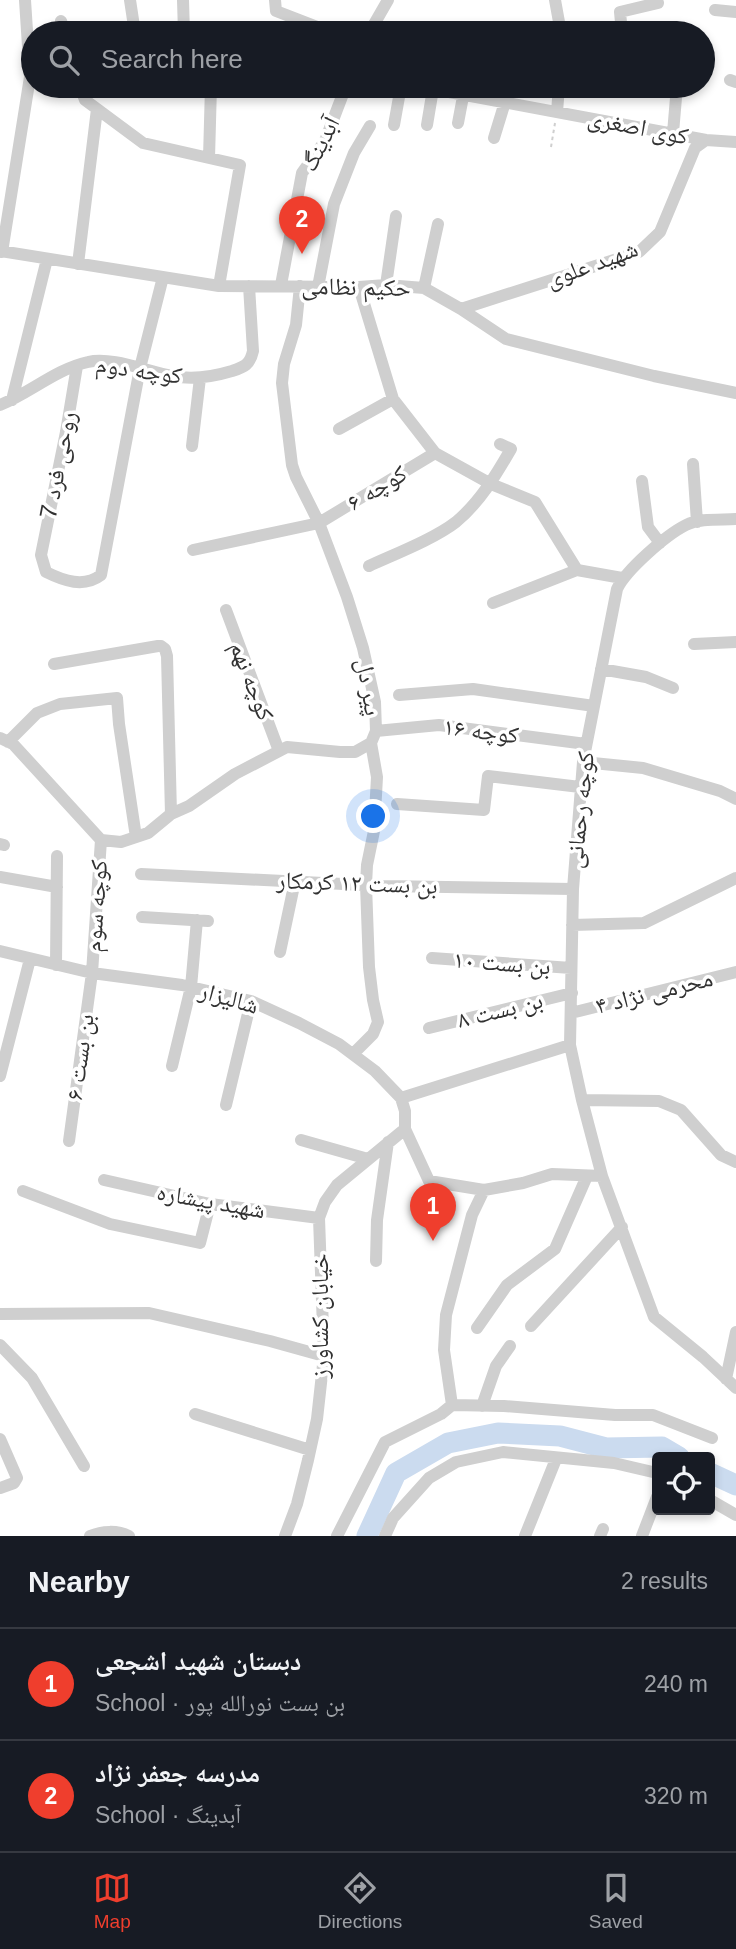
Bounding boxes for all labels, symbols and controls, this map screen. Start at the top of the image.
search box [21,21,715,98]
icon: search [45,41,83,79]
text: Search here [101,44,243,74]
street label: کوی اصغری [585,104,691,150]
street label: آبدینگ [294,111,346,176]
pin: 2 [279,196,325,254]
street label: شهید علوی [542,234,642,294]
street label: حکیم نظامی [301,272,411,304]
street label: کوچه دوم [94,350,184,392]
street label: روحی فرد 7 [34,409,82,521]
street label: کوچه ۶ [342,459,412,516]
street label: کوچه نهم [222,638,280,725]
street label: پیر دل [350,656,387,718]
street label: کوچه ۱۶ [442,713,520,749]
street label: کوچه رحمانی [560,750,600,870]
your location [356,799,390,833]
street label: کوچه سوم [79,859,115,953]
street label: بن بست ۱۲ کرمکار [275,866,438,900]
street label: بن بست ۱۰ [452,946,552,980]
street label: محرمی نژاد ۴ [592,964,716,1020]
street label: شالیزار [195,976,262,1019]
street label: بن بست ۸ [454,986,546,1034]
street label: بن بست ۶ [60,1012,100,1102]
street label: شهید پیشاره [155,1178,267,1224]
pin: 1 [410,1183,456,1241]
street label: خیابان کشاورز [306,1253,334,1380]
map controls [652,1452,715,1515]
button: locate [652,1452,715,1515]
text: Nearby [28,1565,130,1598]
text: 2 results [621,1568,708,1594]
text: دبستان شهید اشجعی [95,1646,301,1676]
text: 1 [45,1671,57,1697]
text: 240 m [644,1671,708,1697]
text: School · بن بست نورالله پور [95,1690,345,1716]
text: مدرسه جعفر نژاد [95,1758,260,1788]
text: 2 [45,1783,57,1809]
text: 320 m [644,1783,708,1809]
text: School · آبدینگ [95,1802,241,1828]
tab: Map [93,1869,131,1933]
tab: Directions [318,1869,402,1933]
tab: Saved [589,1869,643,1933]

